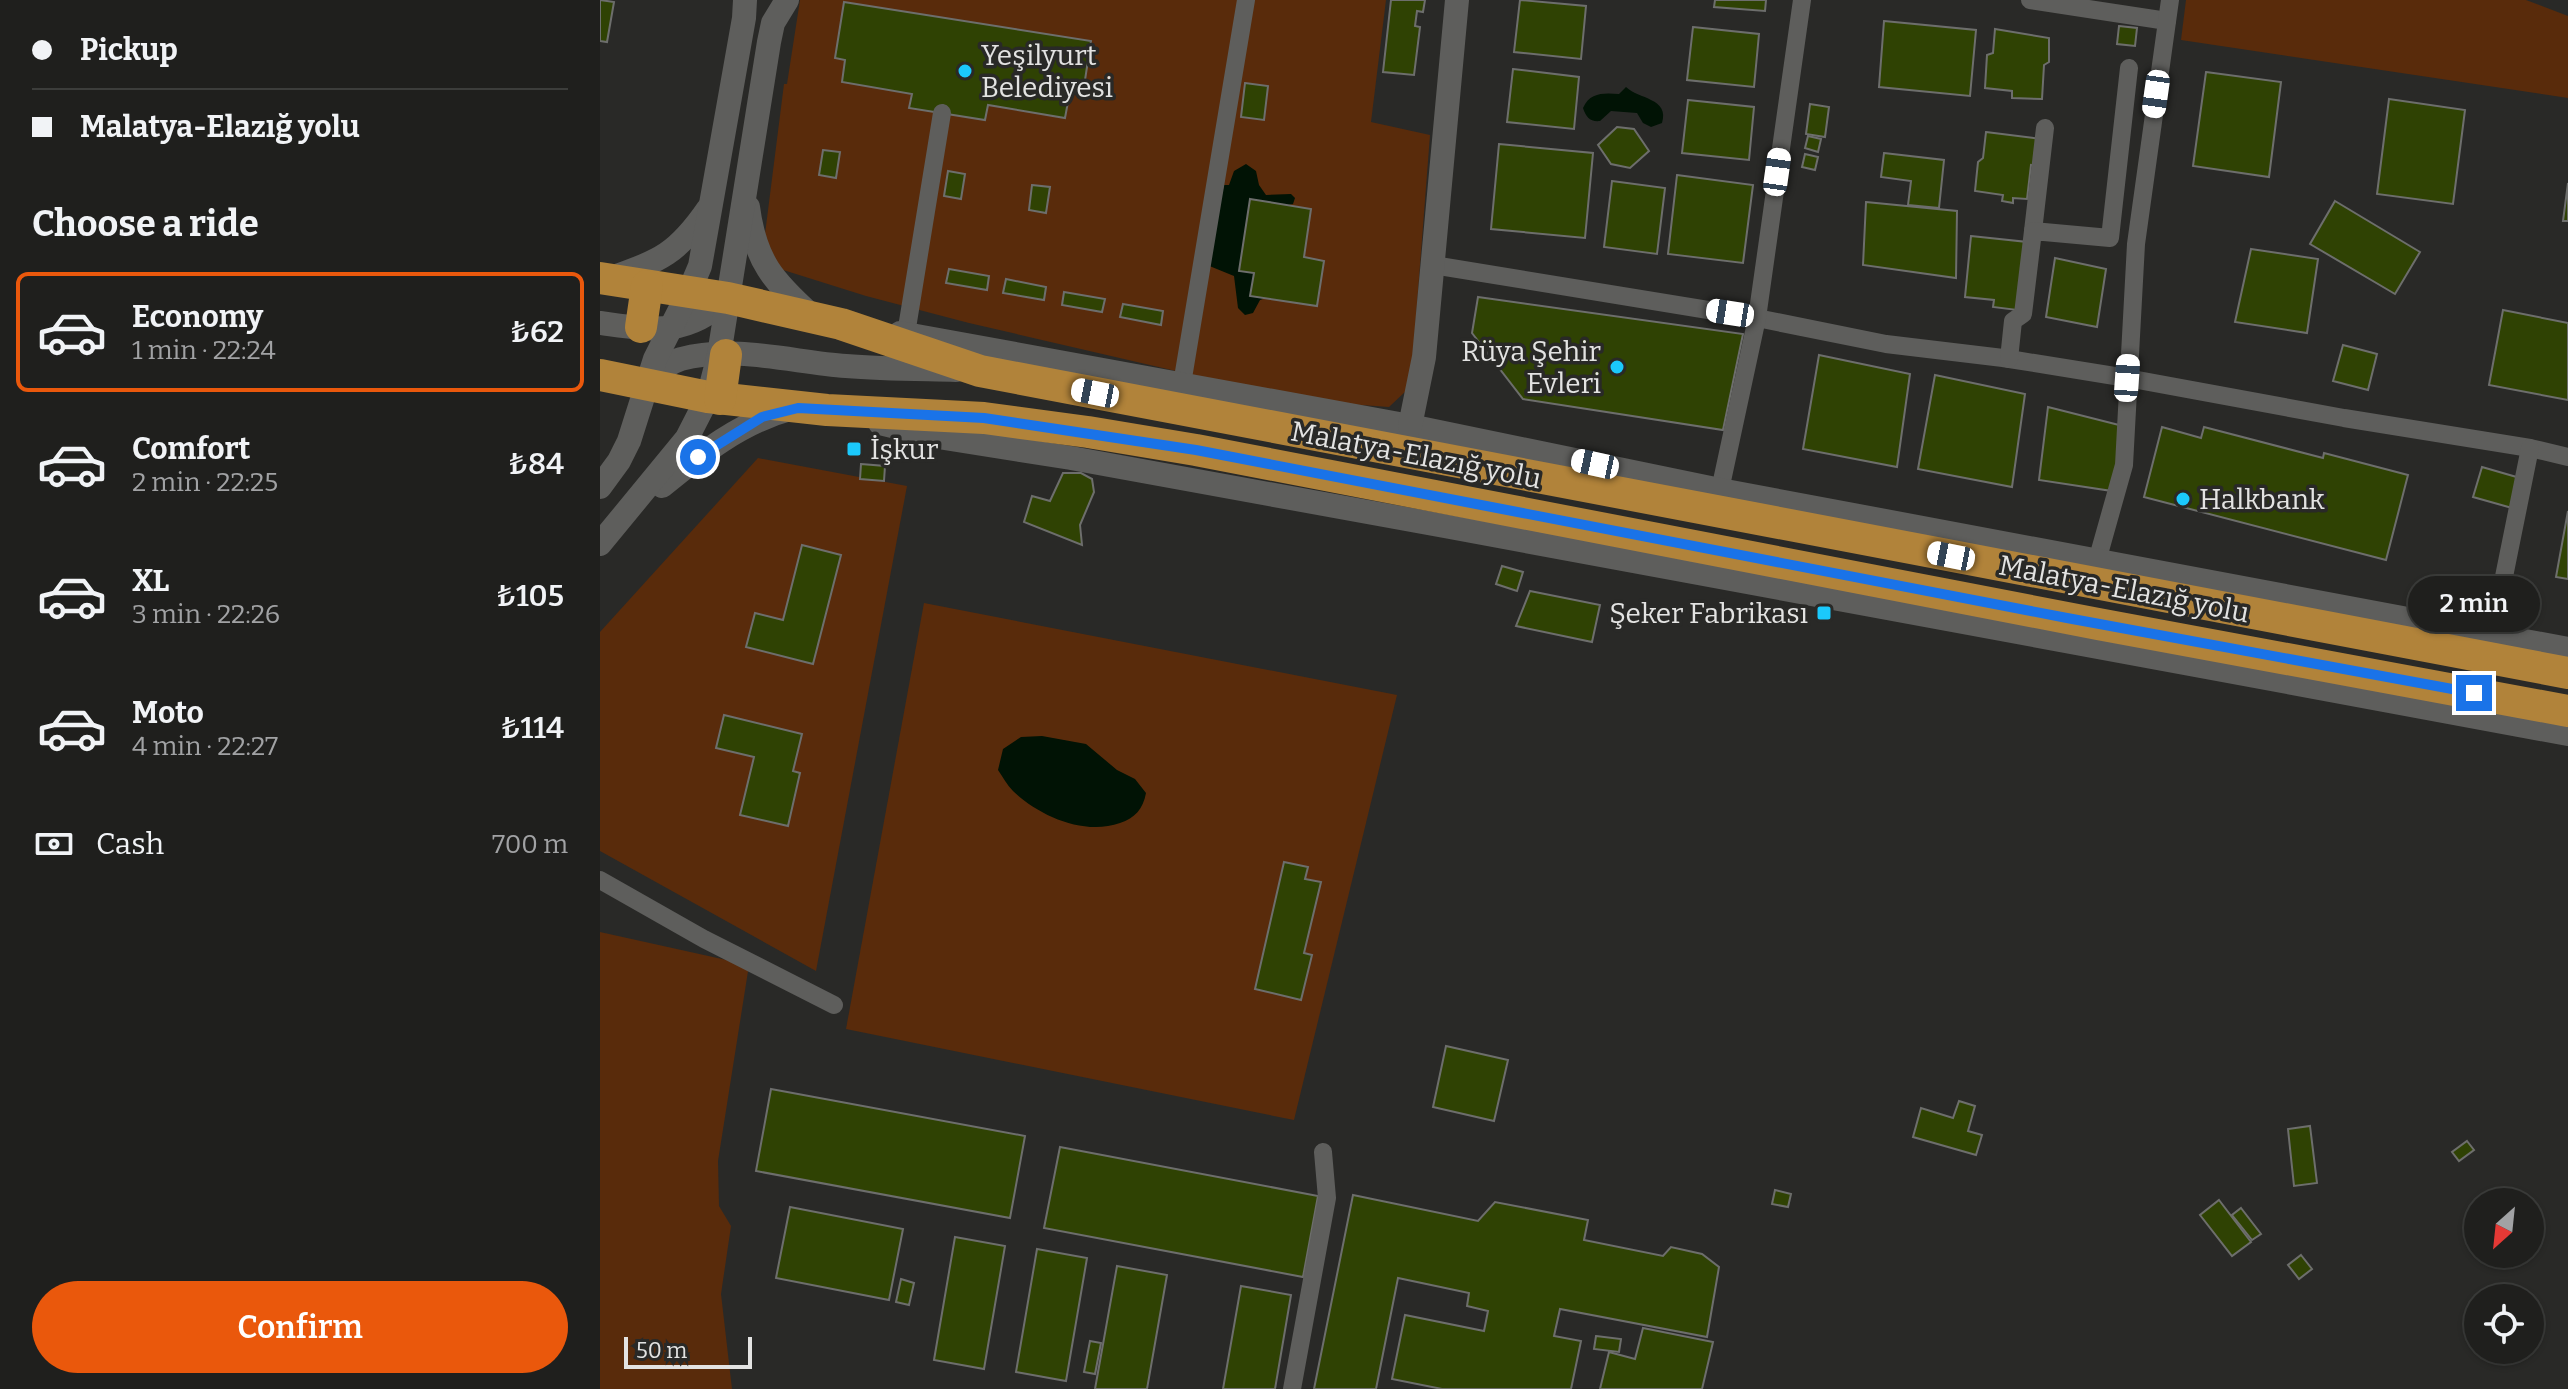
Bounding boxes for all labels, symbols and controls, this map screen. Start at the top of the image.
text: Pickup [80,32,178,68]
place label: Yeşilyurt Belediyesi [981,39,1113,104]
marker: Yeşilyurt Belediyesi [956,62,974,80]
car [2141,69,2171,119]
text: Malatya-Elazığ yolu [80,109,360,145]
car [1762,147,1792,197]
text: Choose a ride [32,202,259,246]
icon: car [36,296,108,368]
car [1704,297,1756,329]
text: Economy [132,299,263,335]
text: ₺62 [510,314,564,350]
text: 1 min · 22:24 [132,335,276,366]
place label: Rüya Şehir Evleri [1461,335,1601,400]
car [2113,353,2141,403]
marker: Rüya Şehir Evleri [1608,358,1626,376]
car [1069,377,1121,409]
street label: Malatya-Elazığ yolu [1288,415,1544,495]
icon: car [36,428,108,500]
text: Comfort [132,431,250,467]
place label: İşkur [870,433,938,466]
route start [680,439,716,475]
marker: İşkur [845,440,863,458]
text: ₺84 [508,446,564,482]
car [1569,447,1621,481]
text: 2 min · 22:25 [132,467,278,498]
place label: Halkbank [2199,483,2325,516]
marker: Halkbank [2174,490,2192,508]
car [1925,540,1977,572]
street label: Malatya-Elazığ yolu [1996,549,2252,629]
icon: car [36,560,108,632]
text: XL [132,563,169,599]
callout: 2 min [2408,577,2540,633]
text: ₺105 [496,578,564,614]
text: 2 min [2440,588,2508,619]
place label: Şeker Fabrikası [1609,597,1808,630]
text: 3 min · 22:26 [132,599,280,630]
marker: Şeker Fabrikası [1815,604,1833,622]
route end [2456,675,2492,711]
icon: car [36,692,108,764]
text: Moto [132,695,204,731]
text: ₺114 [500,710,564,746]
text: 4 min · 22:27 [132,731,278,762]
icon: cash [32,822,76,866]
text: Cash [96,826,164,862]
text: 700 m [492,829,568,860]
north arrow [2464,1188,2544,1268]
map controls [2464,1188,2544,1364]
button: Confirm [32,1281,568,1373]
button: locate [2464,1284,2544,1364]
scale bar [624,1333,752,1369]
text: 50 m [636,1337,687,1364]

